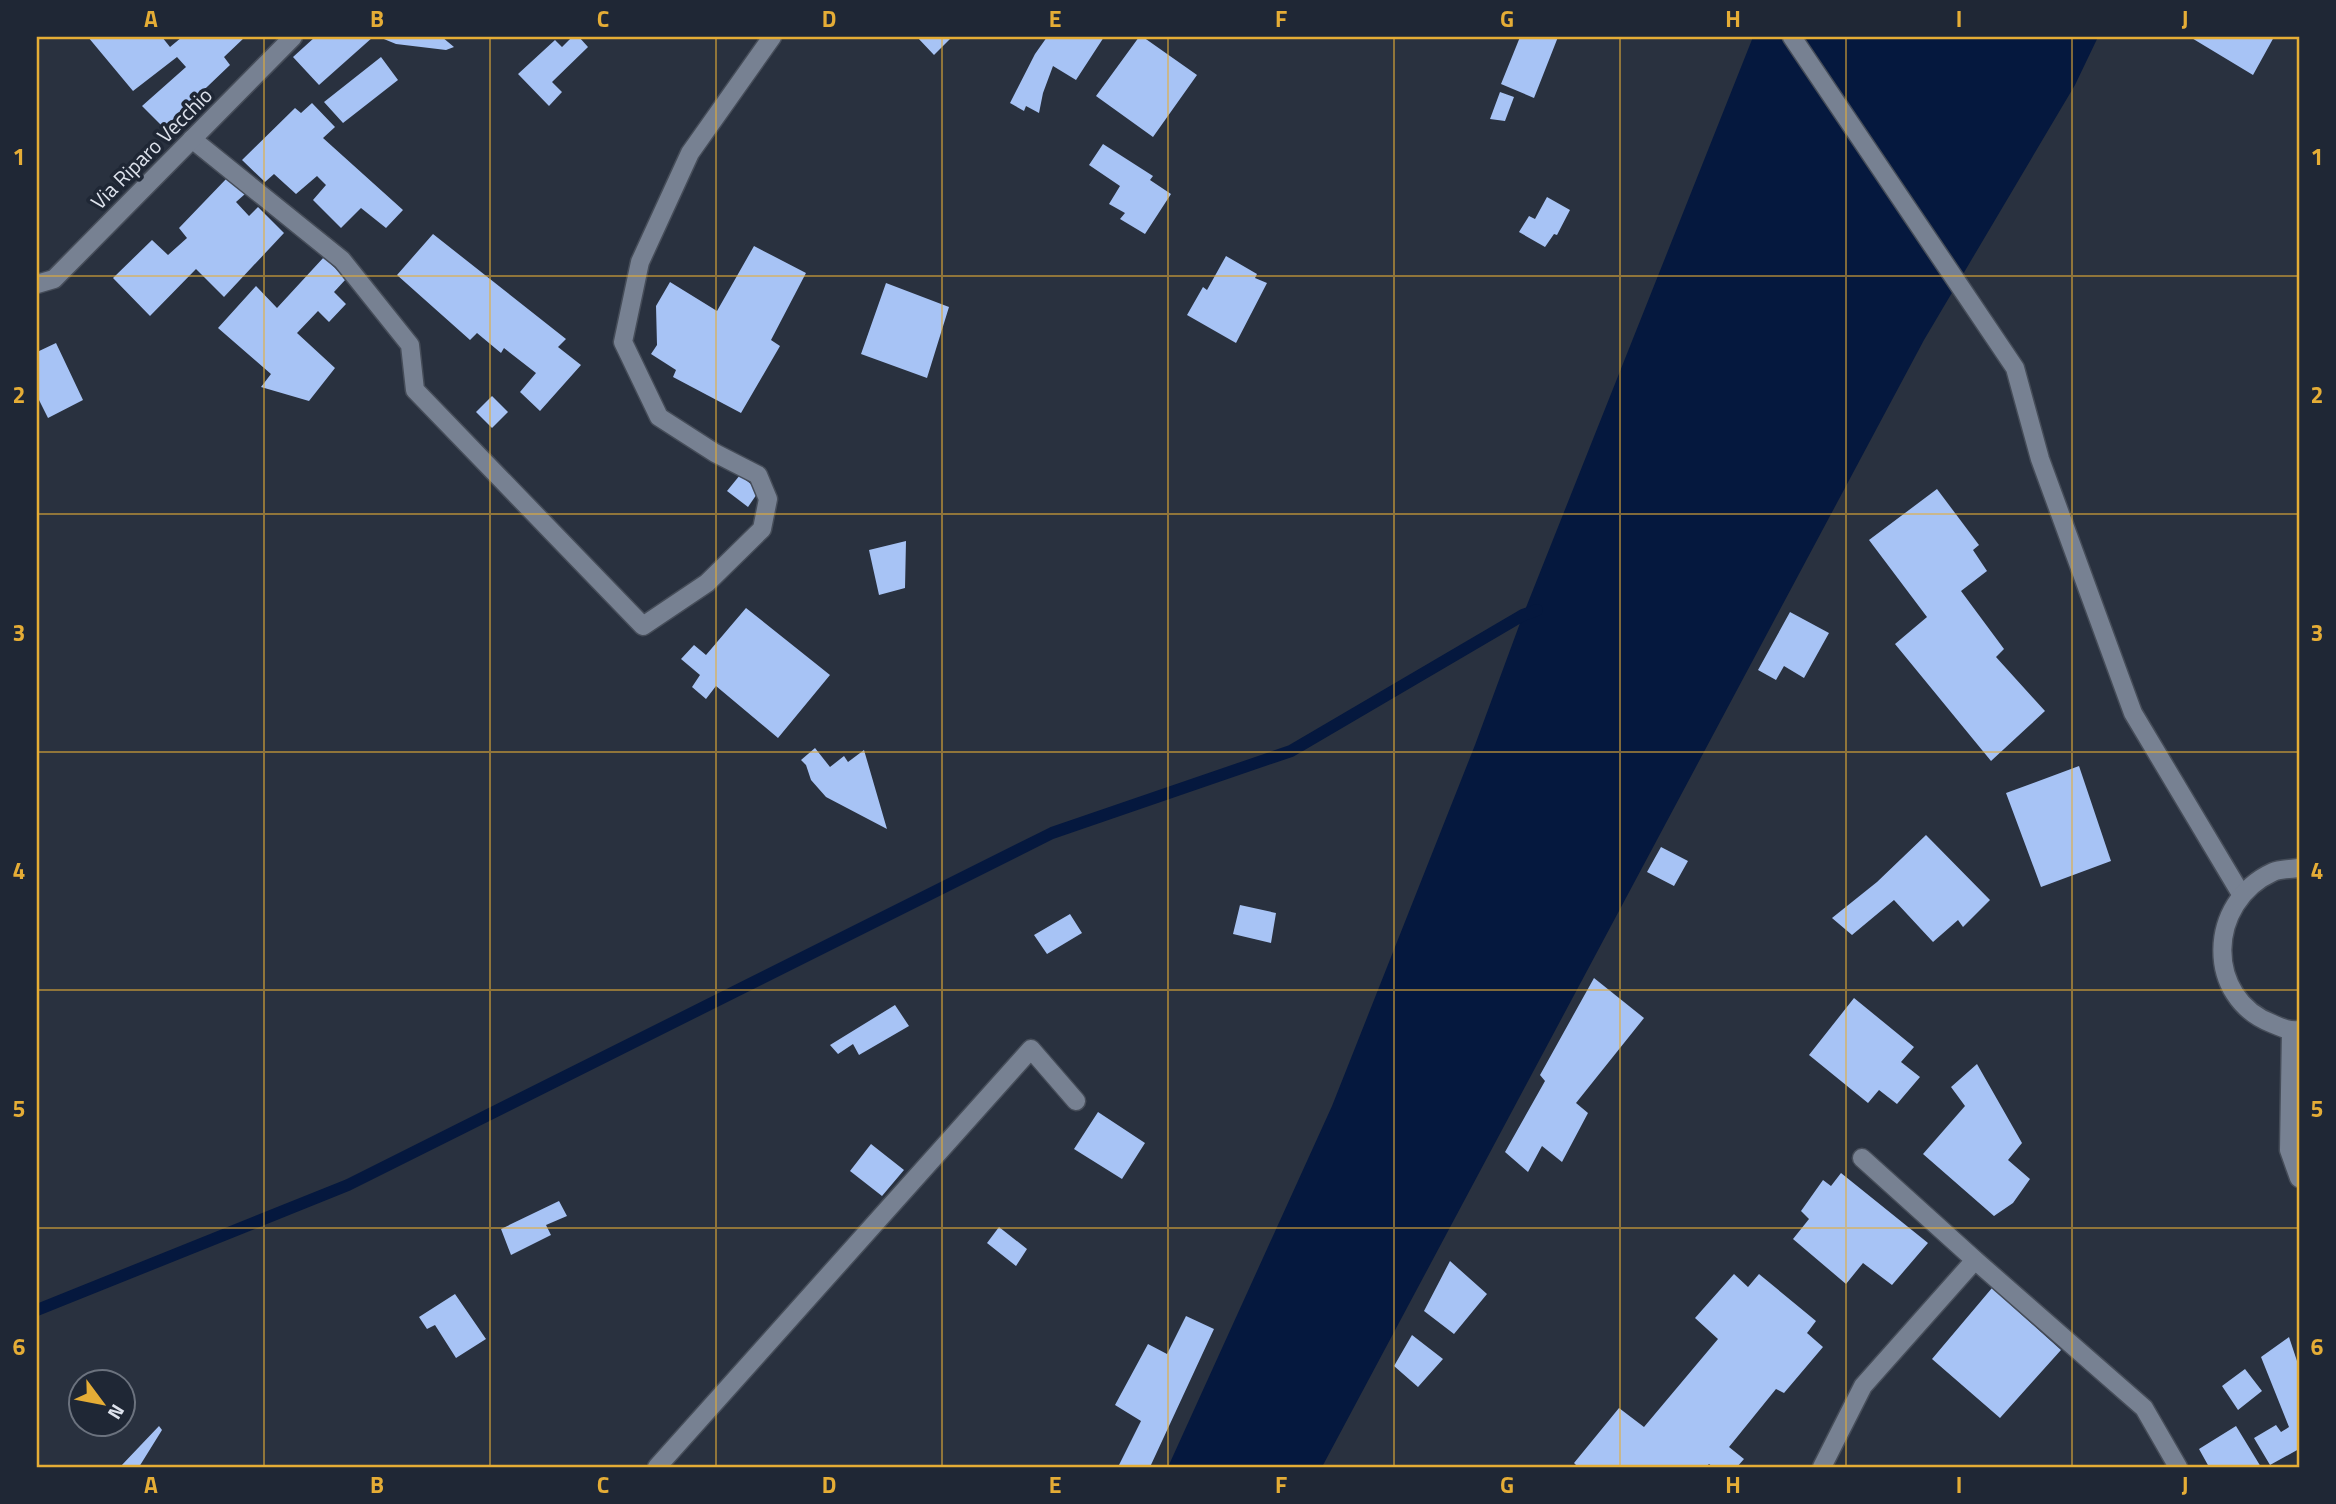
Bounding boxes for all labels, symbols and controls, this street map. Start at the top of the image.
text: A [144,1,158,36]
text: B [370,1,384,36]
text: C [597,1,609,36]
text: D [822,1,836,36]
text: E [1049,1,1061,36]
text: F [1275,1,1287,36]
text: G [1500,1,1514,36]
text: H [1725,1,1741,36]
text: I [1956,1,1962,36]
text: J [2182,1,2188,36]
street label: Via Riparo Vecchio [83,80,219,216]
text: 1 [13,139,25,174]
text: 1 [2311,139,2323,174]
text: 2 [13,377,25,412]
text: 2 [2311,377,2323,412]
text: 3 [13,615,25,650]
text: 3 [2311,615,2323,650]
text: 4 [13,853,25,888]
text: 4 [2311,853,2323,888]
text: 5 [13,1091,25,1126]
text: 5 [2311,1091,2323,1126]
text: 6 [13,1329,26,1364]
text: 6 [2311,1329,2324,1364]
north arrow [66,1368,136,1438]
text: N [101,1399,133,1426]
text: A [144,1467,158,1502]
text: B [370,1467,384,1502]
text: C [597,1467,609,1502]
text: D [822,1467,836,1502]
text: E [1049,1467,1061,1502]
text: F [1275,1467,1287,1502]
text: G [1500,1467,1514,1502]
text: H [1725,1467,1741,1502]
text: I [1956,1467,1962,1502]
text: J [2182,1467,2188,1502]

